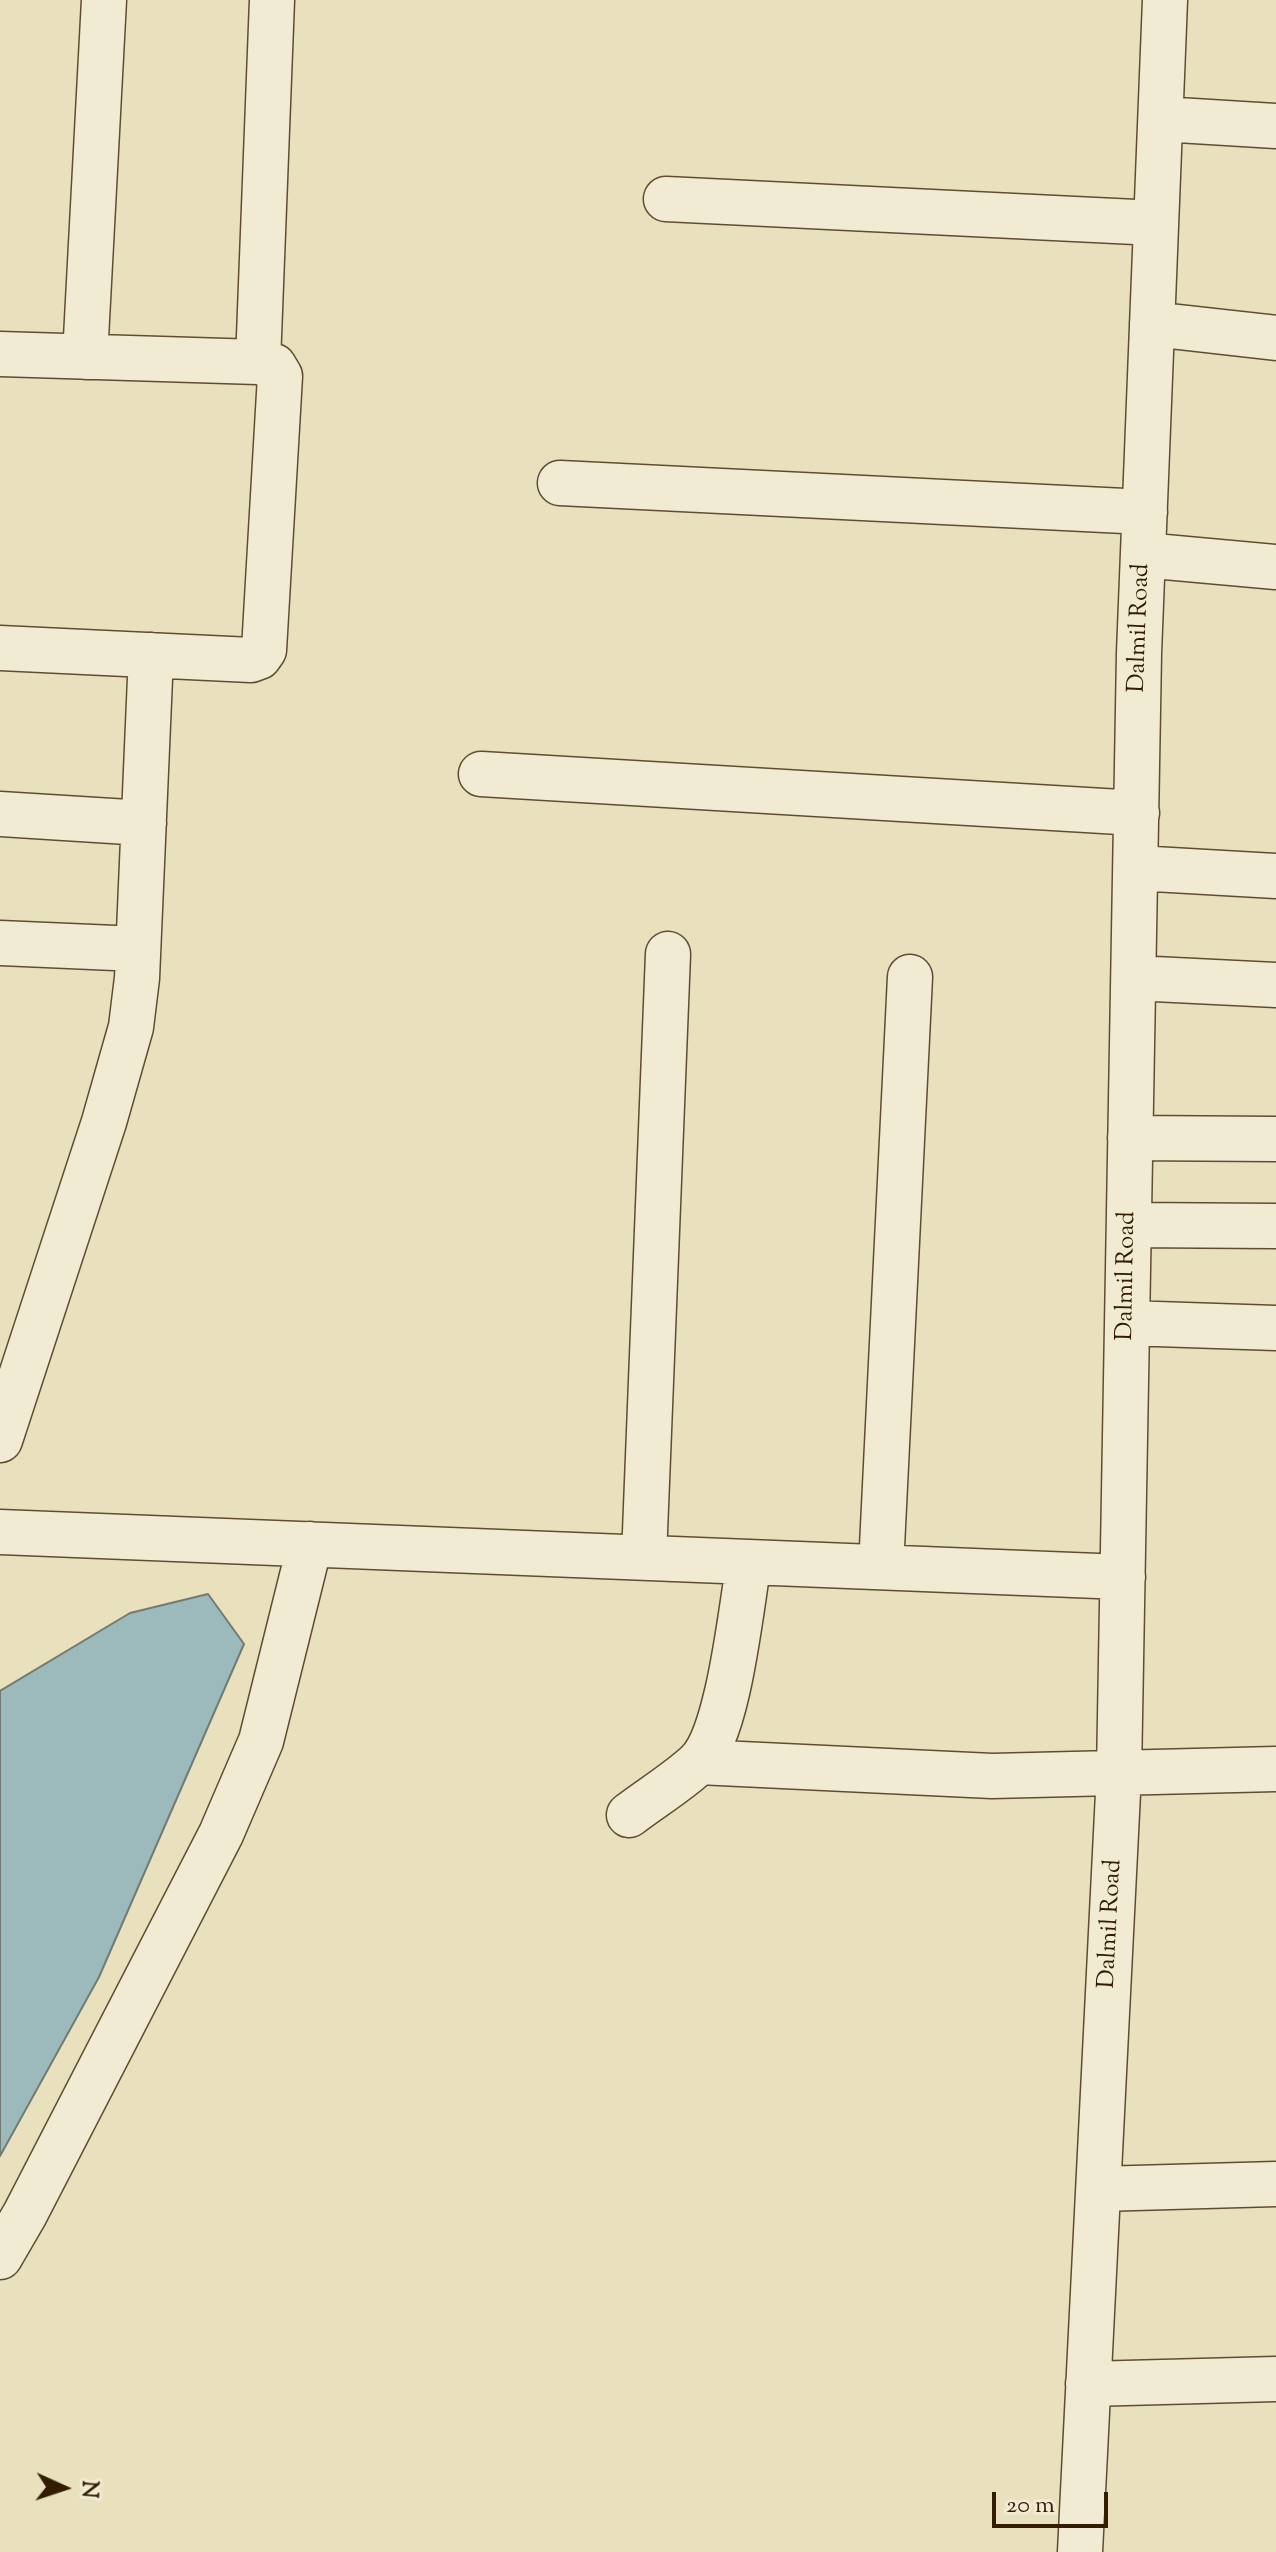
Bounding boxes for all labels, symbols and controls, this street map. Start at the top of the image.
street label: Dalmil Road [1124,563,1158,693]
street label: Dalmil Road [1112,1211,1144,1341]
street label: Dalmil Road [1094,1859,1130,1989]
north arrow [24,2448,104,2528]
scale bar [996,2476,1112,2526]
text: N [72,2480,104,2499]
text: 20 m [1006,2489,1055,2523]

